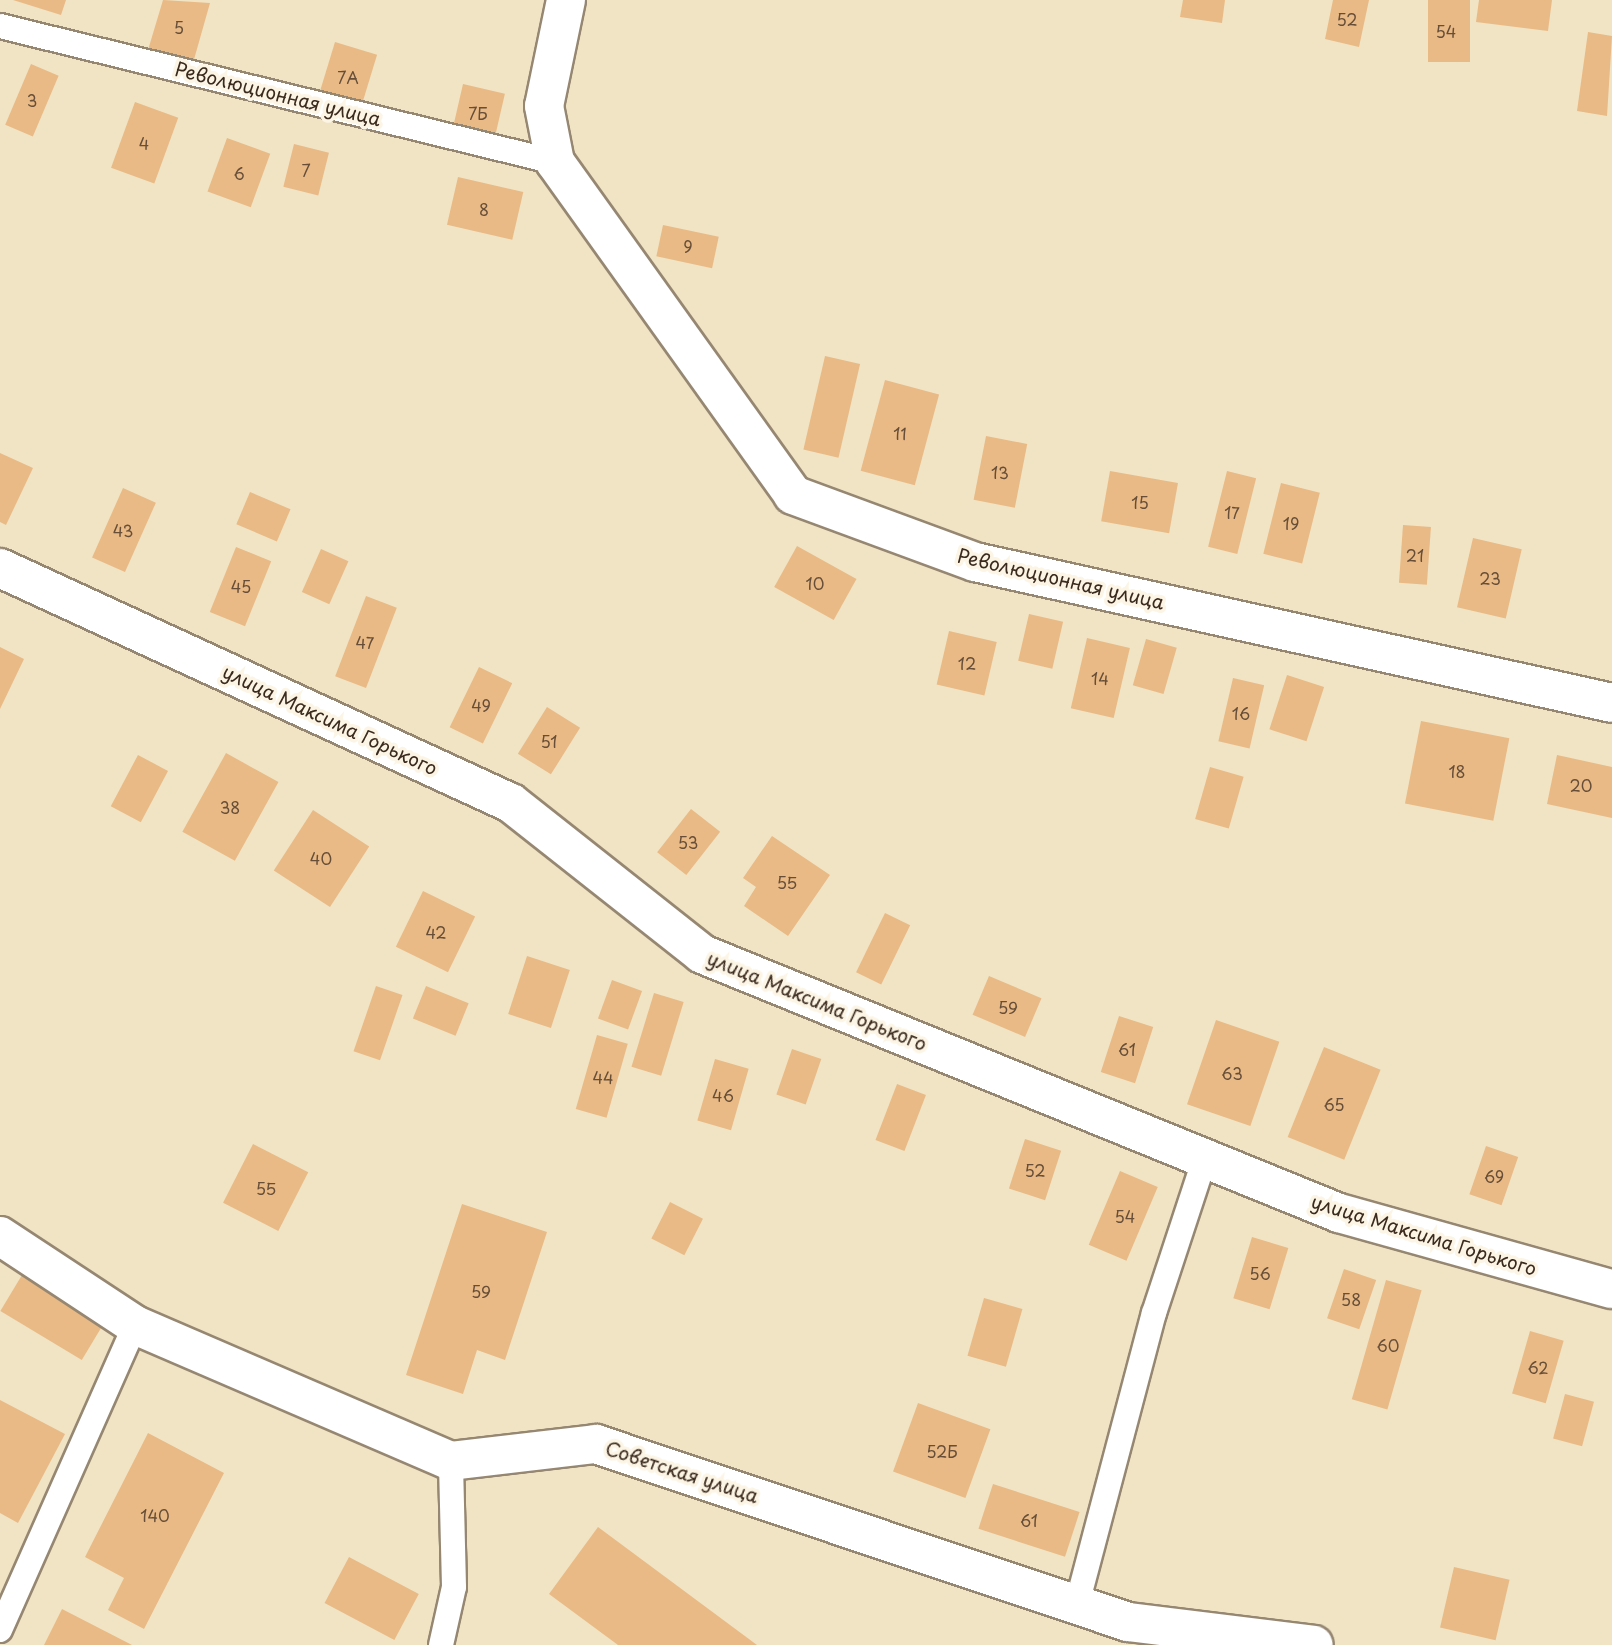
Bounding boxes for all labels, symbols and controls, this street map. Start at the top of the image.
house number: 52 [1336,9,1358,29]
house number: 5 [174,17,184,37]
house number: 54 [1436,21,1456,41]
street label: Революционная улица [172,57,384,131]
house number: 7А [337,67,359,87]
house number: 3 [27,90,37,110]
house number: 7Б [468,103,488,123]
house number: 4 [139,133,149,153]
house number: 7 [301,160,311,180]
house number: 6 [233,163,245,183]
house number: 8 [479,199,489,219]
house number: 9 [683,236,693,256]
house number: 11 [893,423,907,443]
house number: 13 [991,462,1009,482]
house number: 15 [1131,492,1149,512]
house number: 17 [1224,502,1240,522]
house number: 19 [1283,513,1299,533]
house number: 43 [113,520,133,540]
street label: Революционная улица [955,544,1167,614]
house number: 21 [1406,545,1424,565]
house number: 23 [1479,568,1501,588]
house number: 10 [806,573,824,593]
house number: 45 [231,576,251,596]
house number: 47 [356,632,374,652]
house number: 12 [958,653,976,673]
street label: улица Максима Горького [218,660,442,780]
house number: 14 [1091,668,1109,688]
house number: 49 [471,695,491,715]
house number: 16 [1232,703,1250,723]
house number: 51 [540,731,558,751]
house number: 18 [1448,761,1466,781]
house number: 20 [1570,775,1592,795]
house number: 38 [220,797,240,817]
house number: 53 [678,832,698,852]
house number: 40 [310,848,332,868]
house number: 55 [777,872,797,892]
house number: 42 [425,922,447,942]
street label: улица Максима Горького [703,946,931,1056]
house number: 59 [998,997,1018,1017]
house number: 61 [1118,1039,1136,1059]
house number: 63 [1221,1063,1243,1083]
house number: 44 [592,1067,614,1087]
house number: 46 [712,1085,734,1105]
house number: 65 [1323,1094,1345,1114]
house number: 52 [1024,1160,1046,1180]
house number: 69 [1484,1166,1504,1186]
house number: 55 [256,1178,276,1198]
street label: улица Максима Горького [1307,1189,1541,1281]
house number: 54 [1115,1206,1135,1226]
house number: 56 [1249,1263,1271,1283]
house number: 59 [471,1281,491,1301]
house number: 58 [1341,1289,1361,1309]
house number: 60 [1377,1335,1399,1355]
house number: 62 [1527,1357,1549,1377]
street label: Советская улица [602,1436,762,1508]
house number: 52Б [926,1441,958,1461]
house number: 140 [140,1505,170,1525]
house number: 61 [1020,1510,1038,1530]

